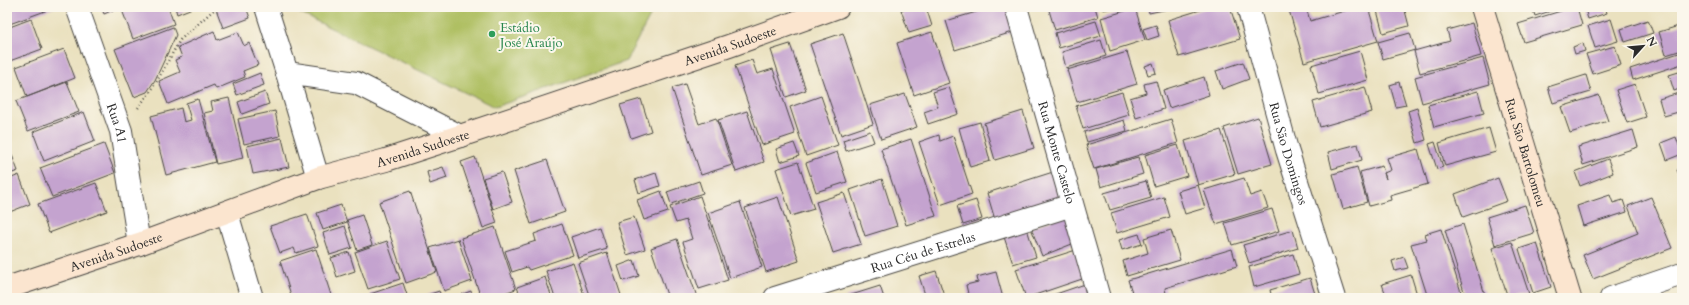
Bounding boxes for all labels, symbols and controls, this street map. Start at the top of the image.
place label: Estádio José Araújo [498,19,563,52]
street label: Avenida Sudoeste [682,22,779,70]
north arrow [1623,26,1663,66]
marker: Estádio José Araújo [487,29,497,39]
text: N [1643,34,1661,50]
street label: Rua São Bartolomeu [1500,96,1550,209]
street label: Rua Monte Castelo [1033,99,1080,206]
street label: Rua São Domingos [1264,100,1312,207]
street label: Rua A1 [102,101,131,144]
street label: Avenida Sudoeste [375,125,472,172]
street label: Avenida Sudoeste [68,228,165,276]
street label: Rua Céu de Estrelas [869,228,978,277]

